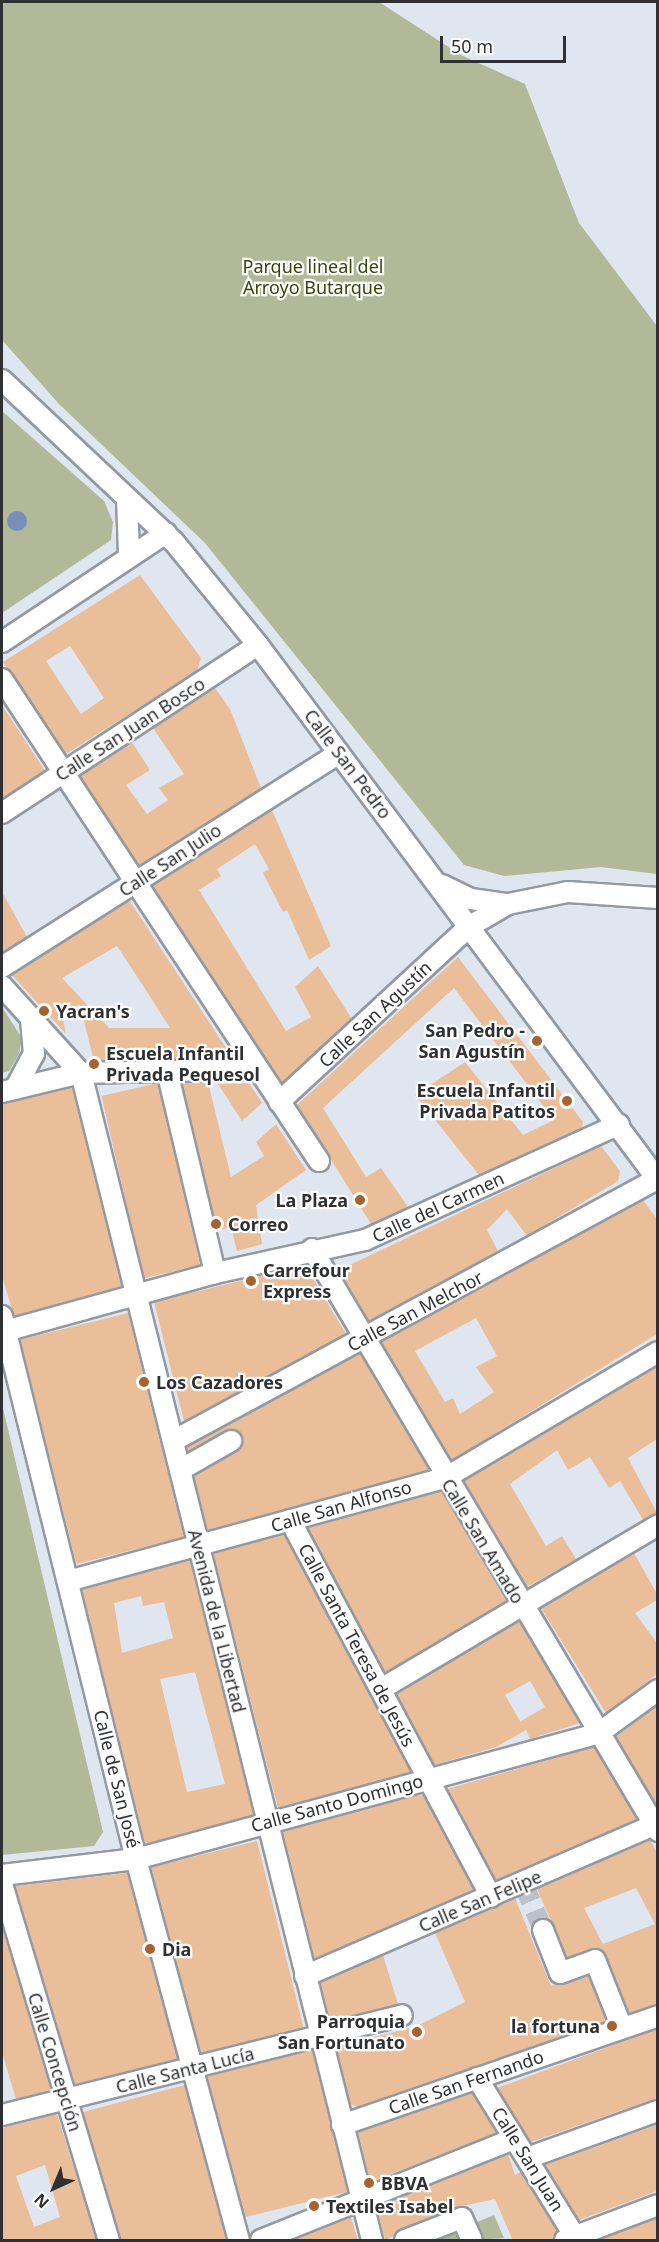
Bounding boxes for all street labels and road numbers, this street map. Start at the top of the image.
street label: Calle San Juan Bosco [51,673,209,785]
street label: Calle San Pedro [300,705,396,823]
street label: Calle San Julio [115,819,225,901]
street label: Calle San Agustín [314,956,436,1072]
street label: Calle del Carmen [369,1167,507,1247]
street label: Calle San Melchor [343,1266,487,1356]
street label: Calle San Amado [437,1475,529,1607]
street label: Calle San Alfonso [268,1476,414,1536]
street label: Avenida de la Libertad [184,1527,250,1715]
street label: Calle Santa Teresa de Jesús [294,1540,420,1750]
street label: Calle de San José [89,1708,145,1850]
street label: Calle Santo Domingo [249,1770,425,1836]
street label: Calle San Felipe [415,1865,545,1937]
street label: Calle Concepción [24,1990,86,2134]
street label: Calle Santa Lucía [114,2042,256,2098]
street label: Calle San Fernando [386,2045,546,2119]
street label: Calle San Juan [487,2103,569,2215]

